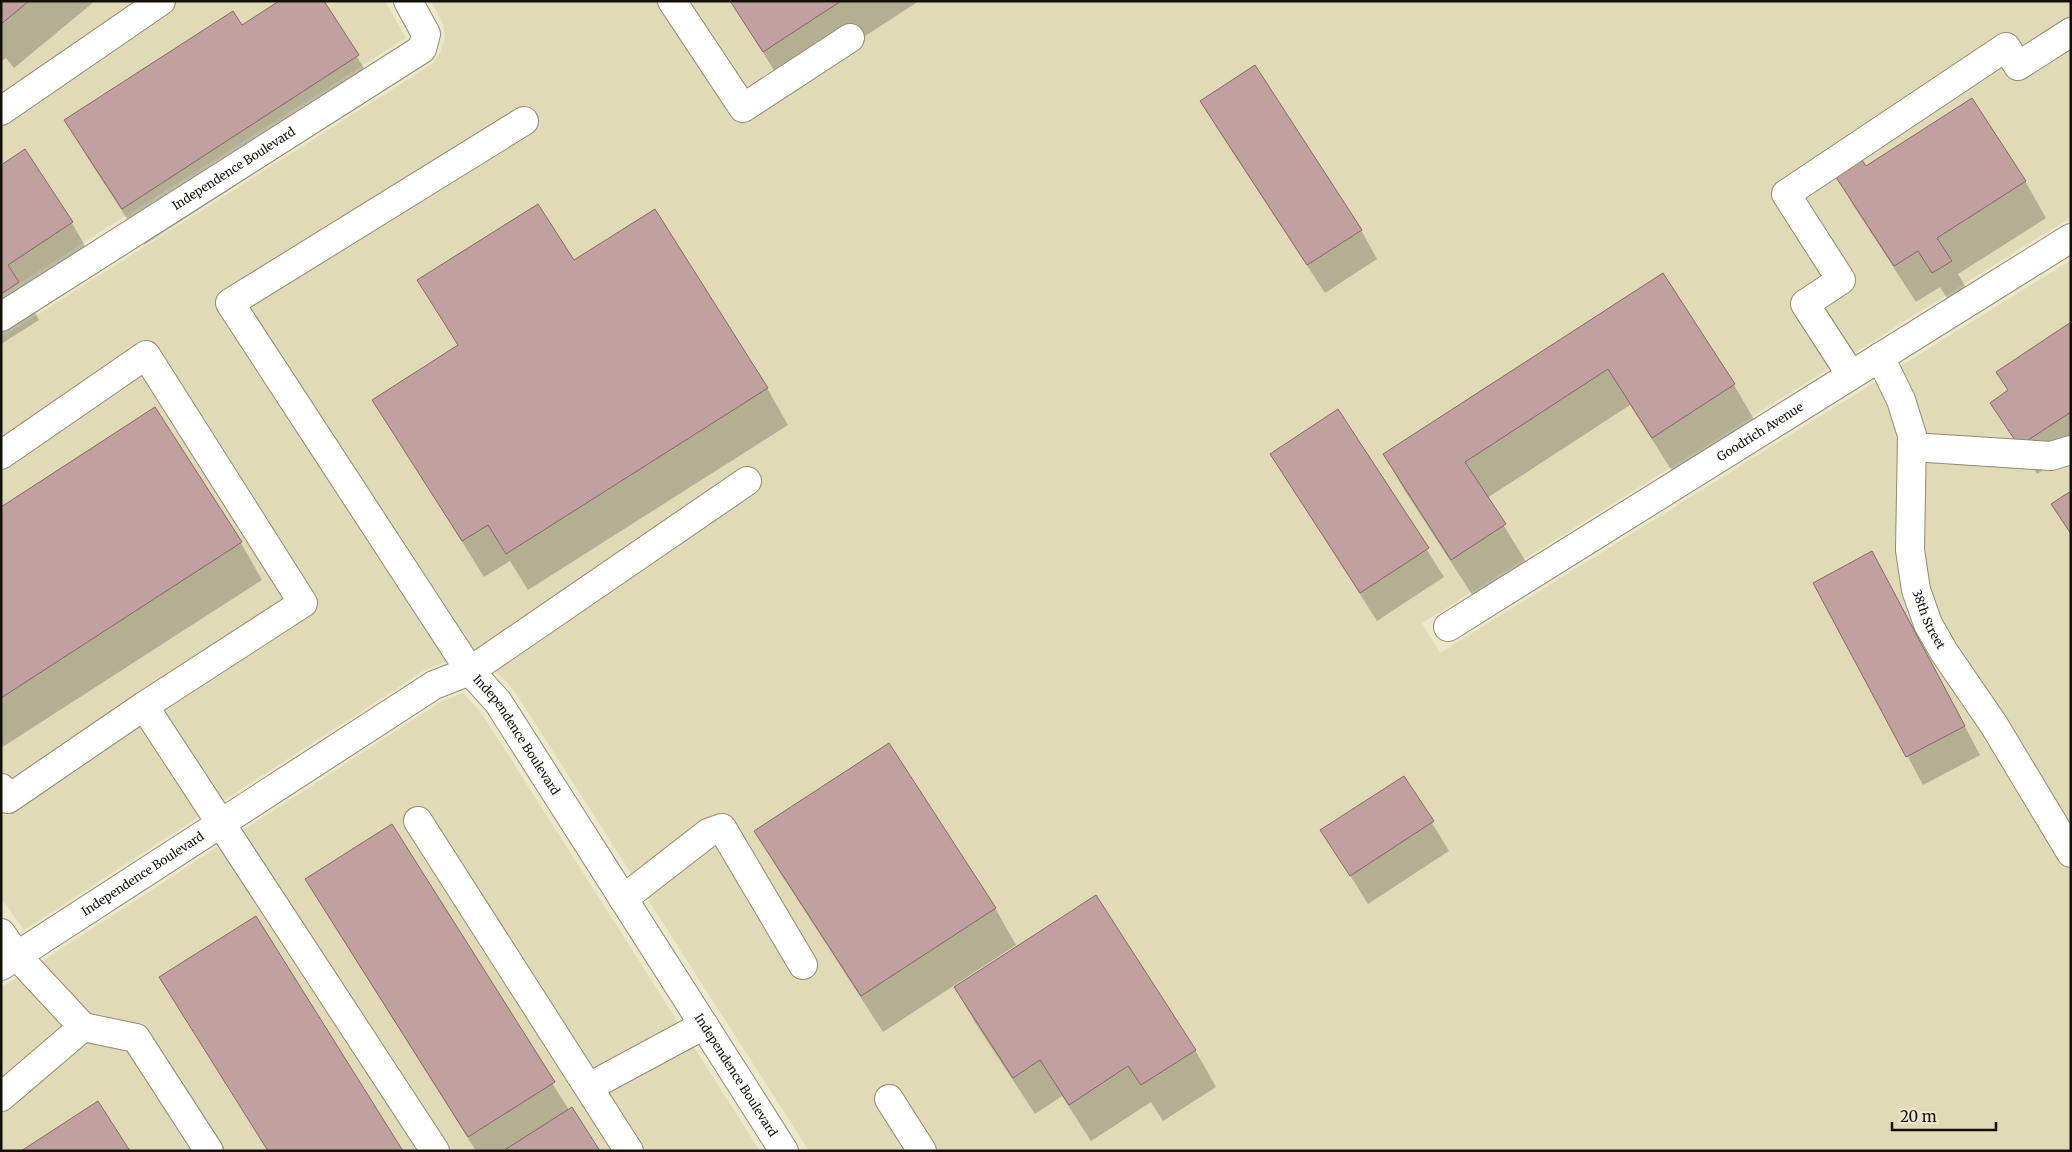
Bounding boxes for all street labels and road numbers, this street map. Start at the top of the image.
street label: Independence Boulevard [169,124,298,213]
street label: Goodrich Avenue [1714,399,1806,464]
street label: 38th Street [1909,587,1949,652]
street label: Independence Boulevard [470,671,563,798]
street label: Independence Boulevard [79,828,206,919]
street label: Independence Boulevard [691,1011,781,1139]

